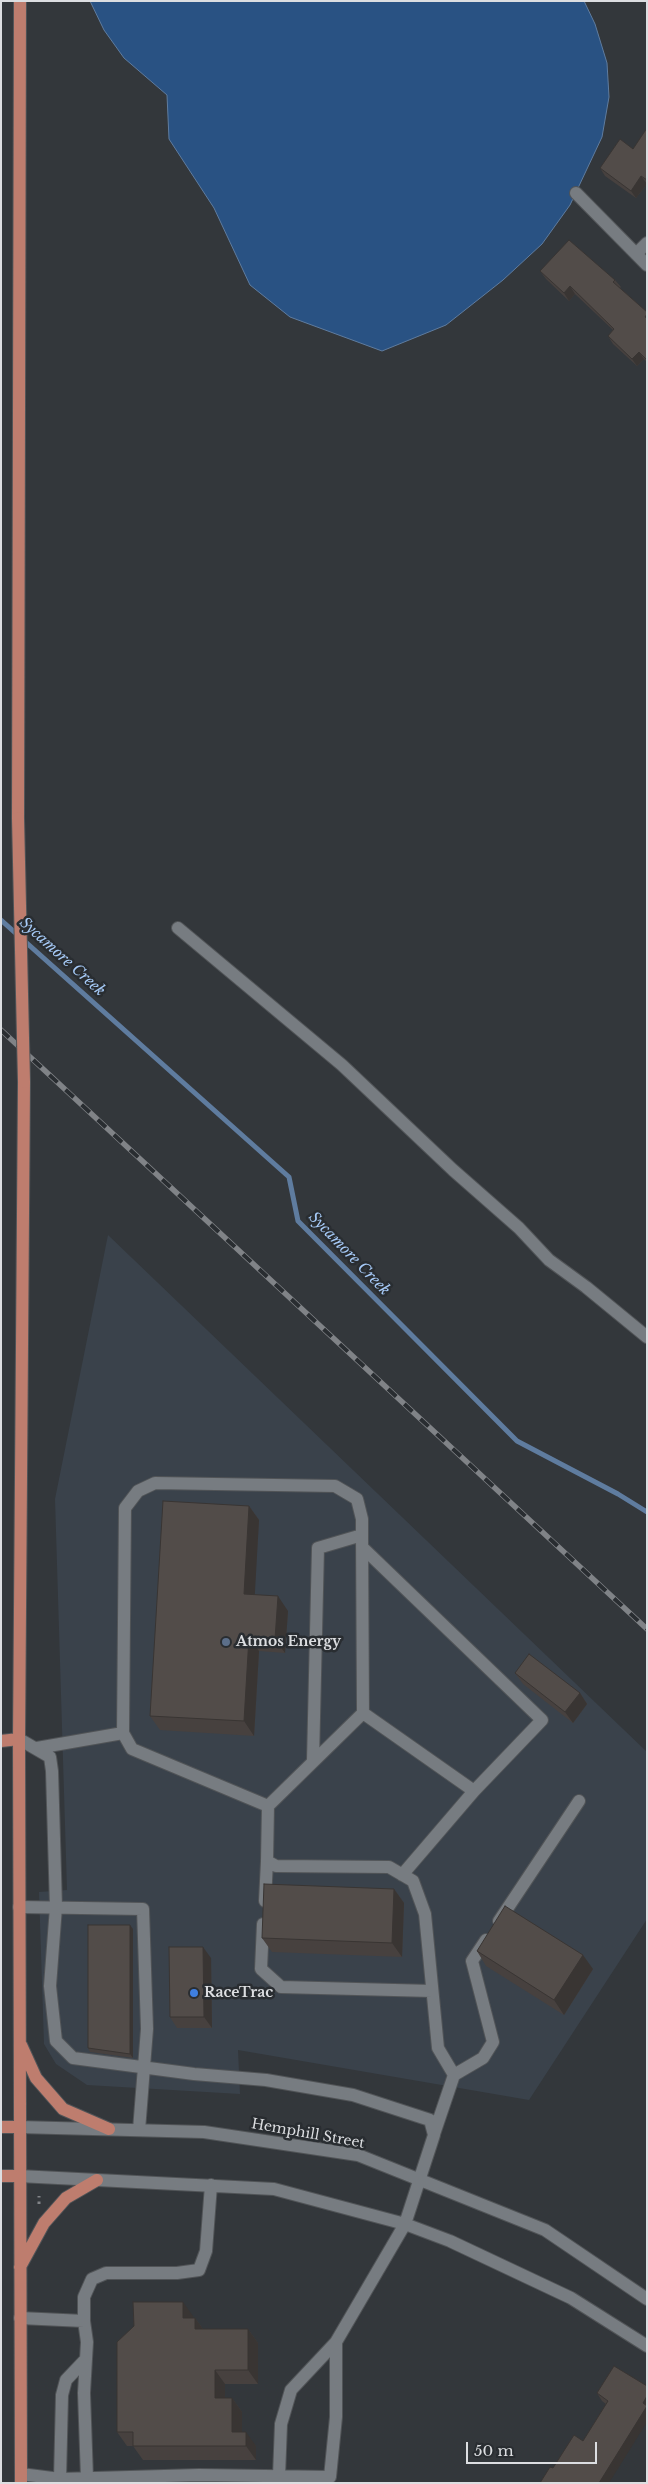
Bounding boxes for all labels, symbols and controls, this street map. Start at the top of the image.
water label: Sycamore Creek [15,914,109,1000]
water label: Sycamore Creek [305,1209,393,1299]
place label: Atmos Energy [236,1634,341,1650]
marker: Atmos Energy [220,1636,232,1648]
place label: RaceTrac [204,1985,273,2001]
marker: RaceTrac [188,1987,200,1999]
street label: Hemphill Street [250,2116,366,2152]
scale bar [468,2432,599,2464]
text: 50 m [474,2441,514,2460]

